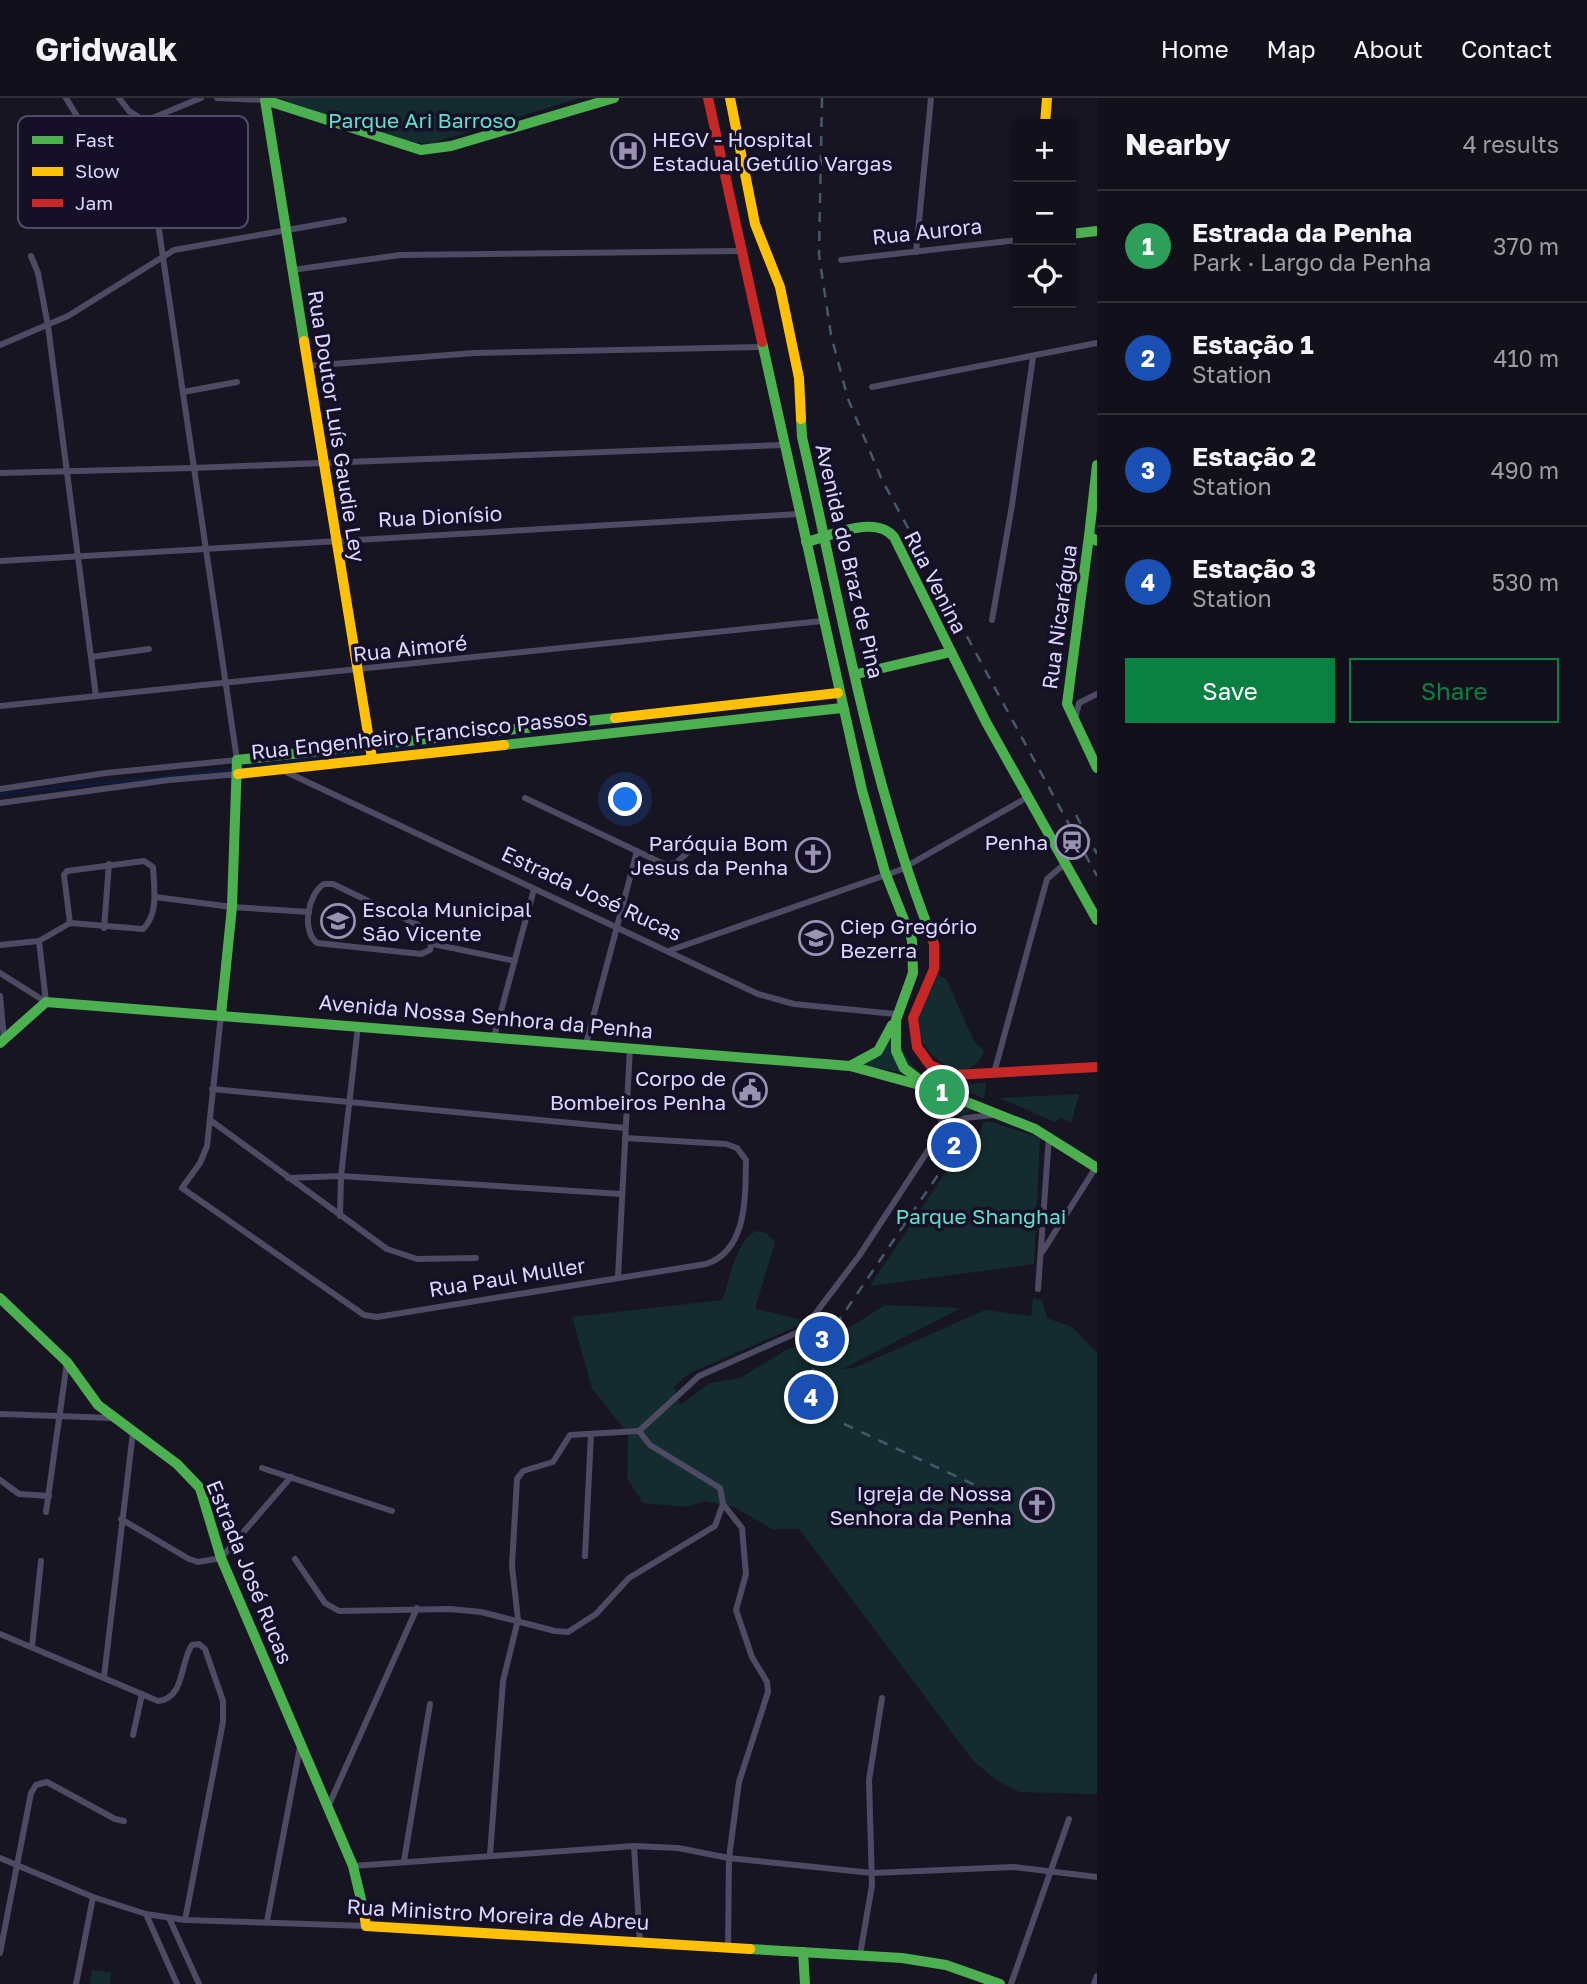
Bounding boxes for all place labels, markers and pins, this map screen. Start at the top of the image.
place label: HEGV - Hospital Estadual Getúlio Vargas [652,126,893,176]
hospital icon: HEGV - Hospital Estadual Getúlio Vargas [609,132,647,170]
station icon: Penha [1053,823,1091,861]
place label: Penha [985,829,1048,855]
place label: Paróquia Bom Jesus da Penha [631,830,788,880]
church icon: Paróquia Bom Jesus da Penha [794,836,832,874]
place label: Escola Municipal São Vicente [362,896,532,946]
school or university icon: Escola Municipal São Vicente [319,902,357,940]
place label: Ciep Gregório Bezerra [840,913,977,963]
school or university icon: Ciep Gregório Bezerra [797,919,835,957]
place label: Corpo de Bombeiros Penha [550,1065,726,1115]
pin: 1 [919,1066,965,1118]
public building icon: Corpo de Bombeiros Penha [731,1071,769,1109]
pin: 2 [931,1119,977,1171]
pin: 3 [799,1313,845,1365]
pin: 4 [788,1371,834,1423]
place label: Igreja de Nossa Senhora da Penha [829,1480,1012,1530]
church icon: Igreja de Nossa Senhora da Penha [1018,1486,1056,1524]

